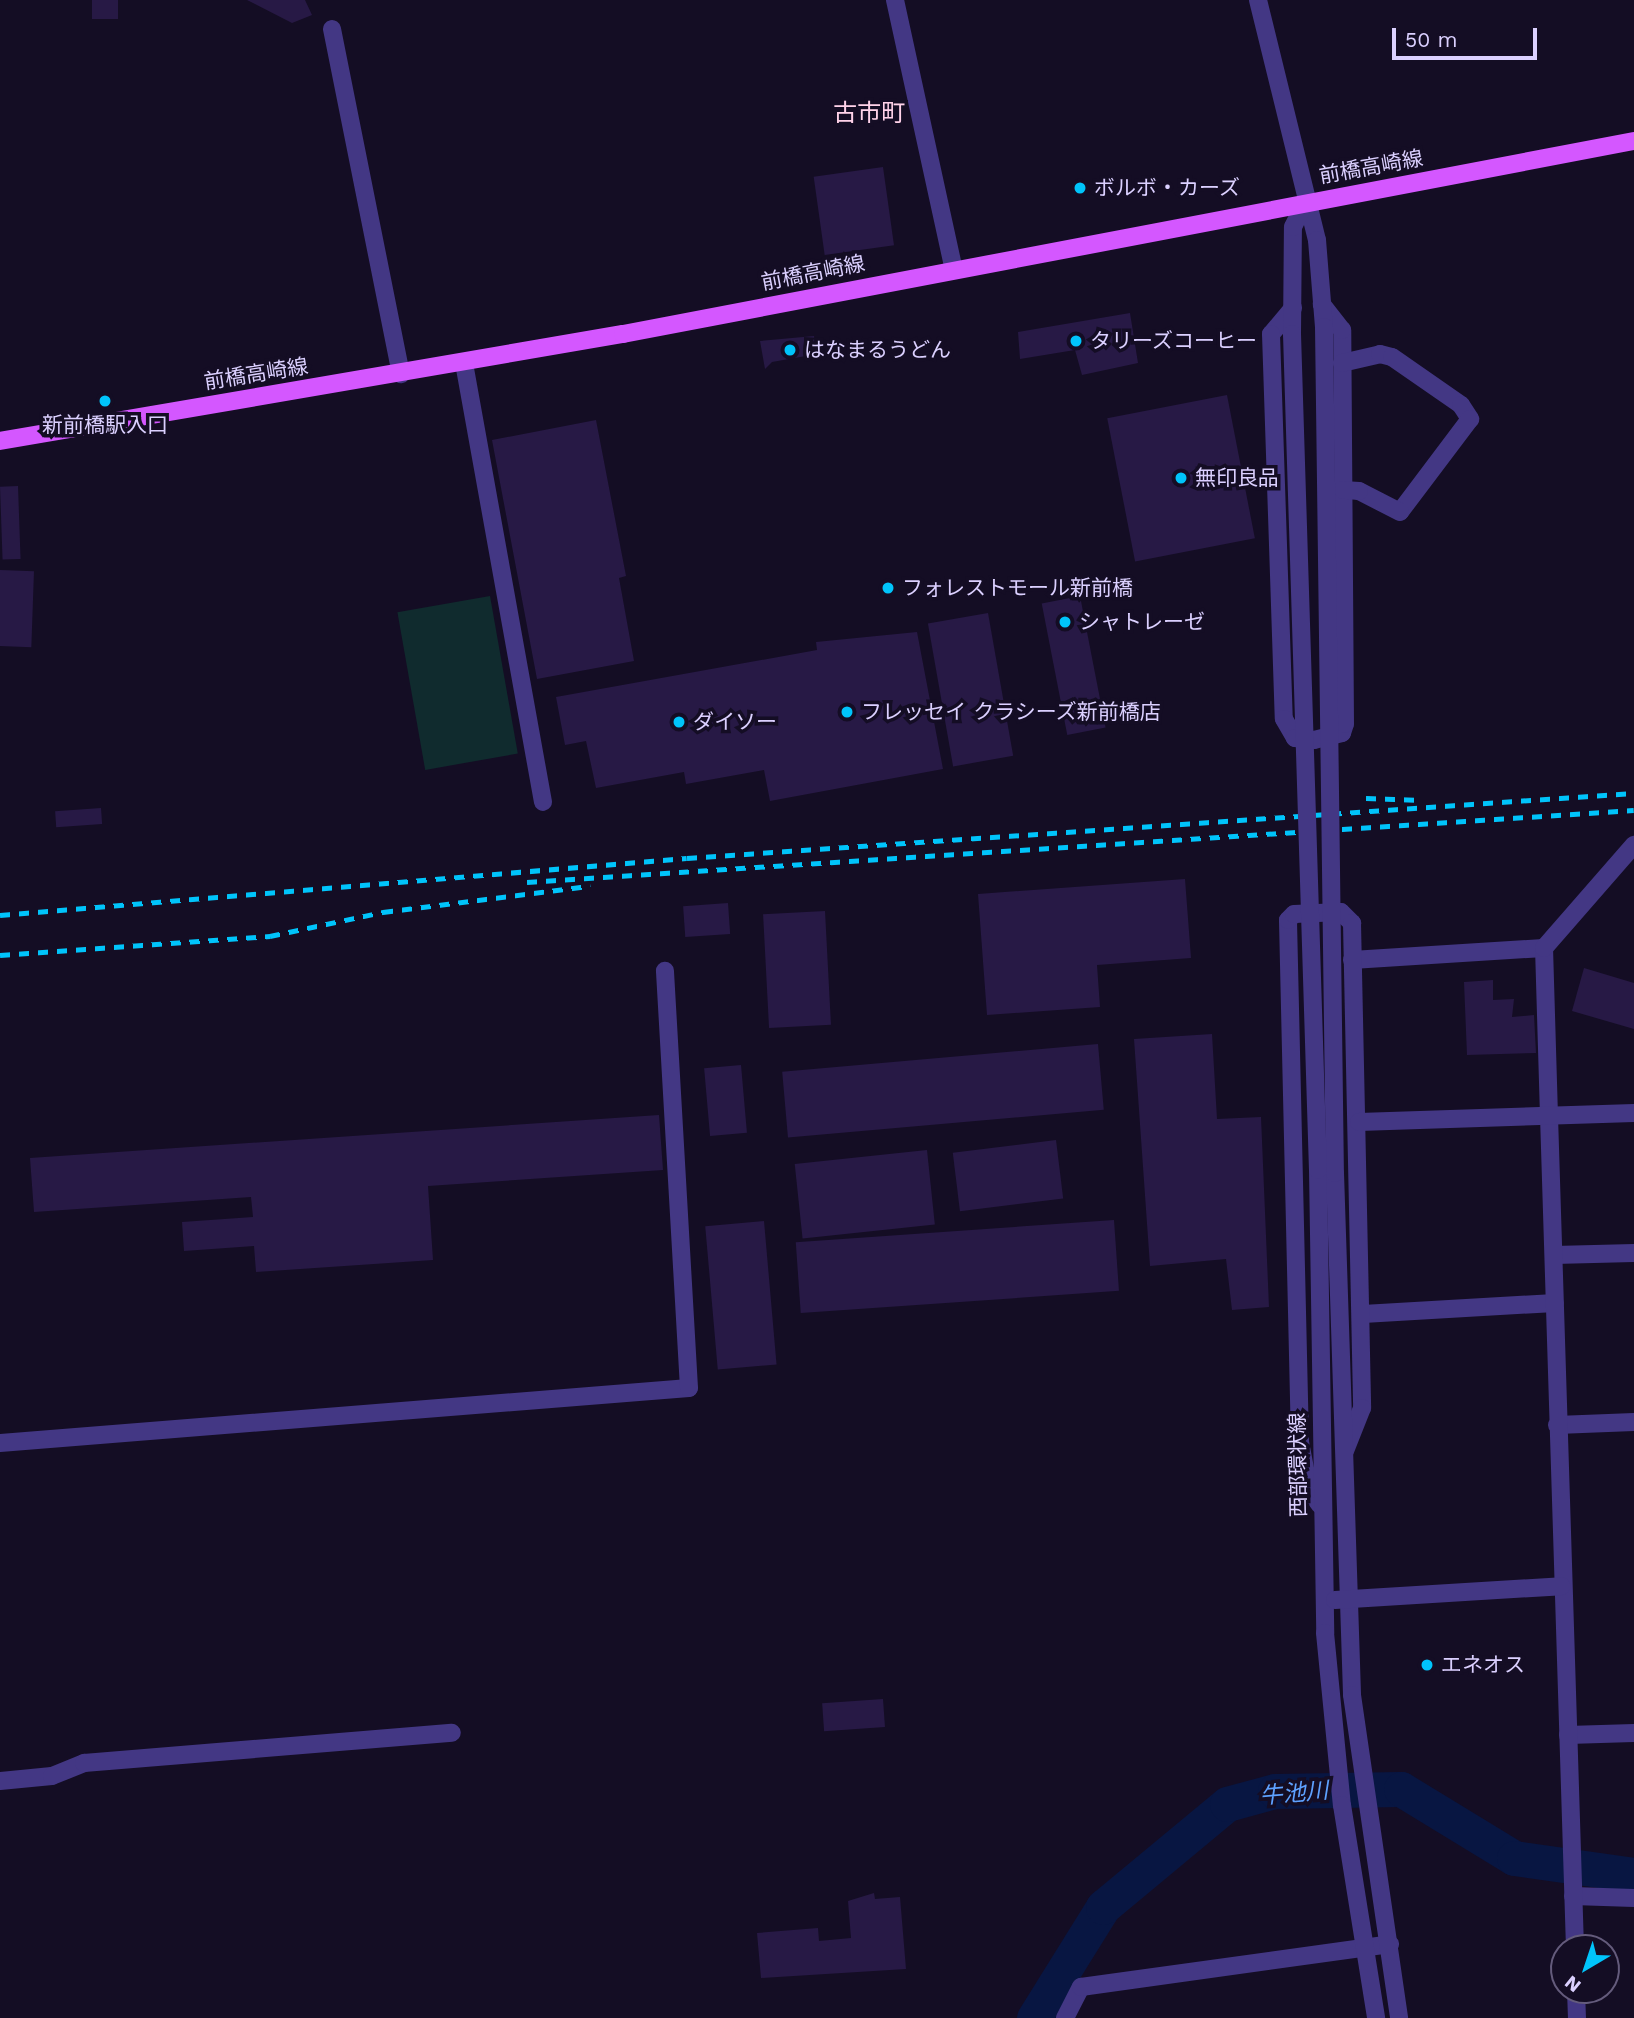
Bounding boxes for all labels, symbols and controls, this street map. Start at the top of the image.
scale bar [1396,14,1541,58]
text: 50 m [1405,27,1457,52]
district label: 古市町 [833,100,905,128]
street label: 前橋高崎線 [1317,145,1425,189]
place label: ボルボ・カーズ [1094,175,1241,201]
marker: ボルボ・カーズ [1072,180,1088,196]
street label: 前橋高崎線 [759,251,867,295]
place label: タリーズコーヒー [1090,328,1258,354]
marker: タリーズコーヒー [1068,333,1084,349]
place label: はなまるうどん [804,337,951,363]
marker: はなまるうどん [782,342,798,358]
street label: 前橋高崎線 [202,353,310,395]
marker: 新前橋駅入口 [97,393,113,409]
place label: 新前橋駅入口 [42,412,168,438]
place label: 無印良品 [1195,465,1279,491]
marker: 無印良品 [1173,470,1189,486]
place label: フォレストモール新前橋 [902,575,1133,601]
marker: フォレストモール新前橋 [880,580,896,596]
place label: シャトレーゼ [1079,609,1205,635]
marker: シャトレーゼ [1057,614,1073,630]
place label: フレッセイ クラシーズ新前橋店 [861,699,1162,725]
marker: フレッセイ クラシーズ新前橋店 [839,704,855,720]
place label: ダイソー [693,709,777,735]
marker: ダイソー [671,714,687,730]
street label: 西部環状線 [1284,1412,1312,1518]
place label: エネオス [1441,1652,1525,1678]
marker: エネオス [1419,1657,1435,1673]
water label: 牛池川 [1258,1777,1330,1811]
north arrow [1550,1934,1620,2004]
text: N [1560,1971,1585,1998]

